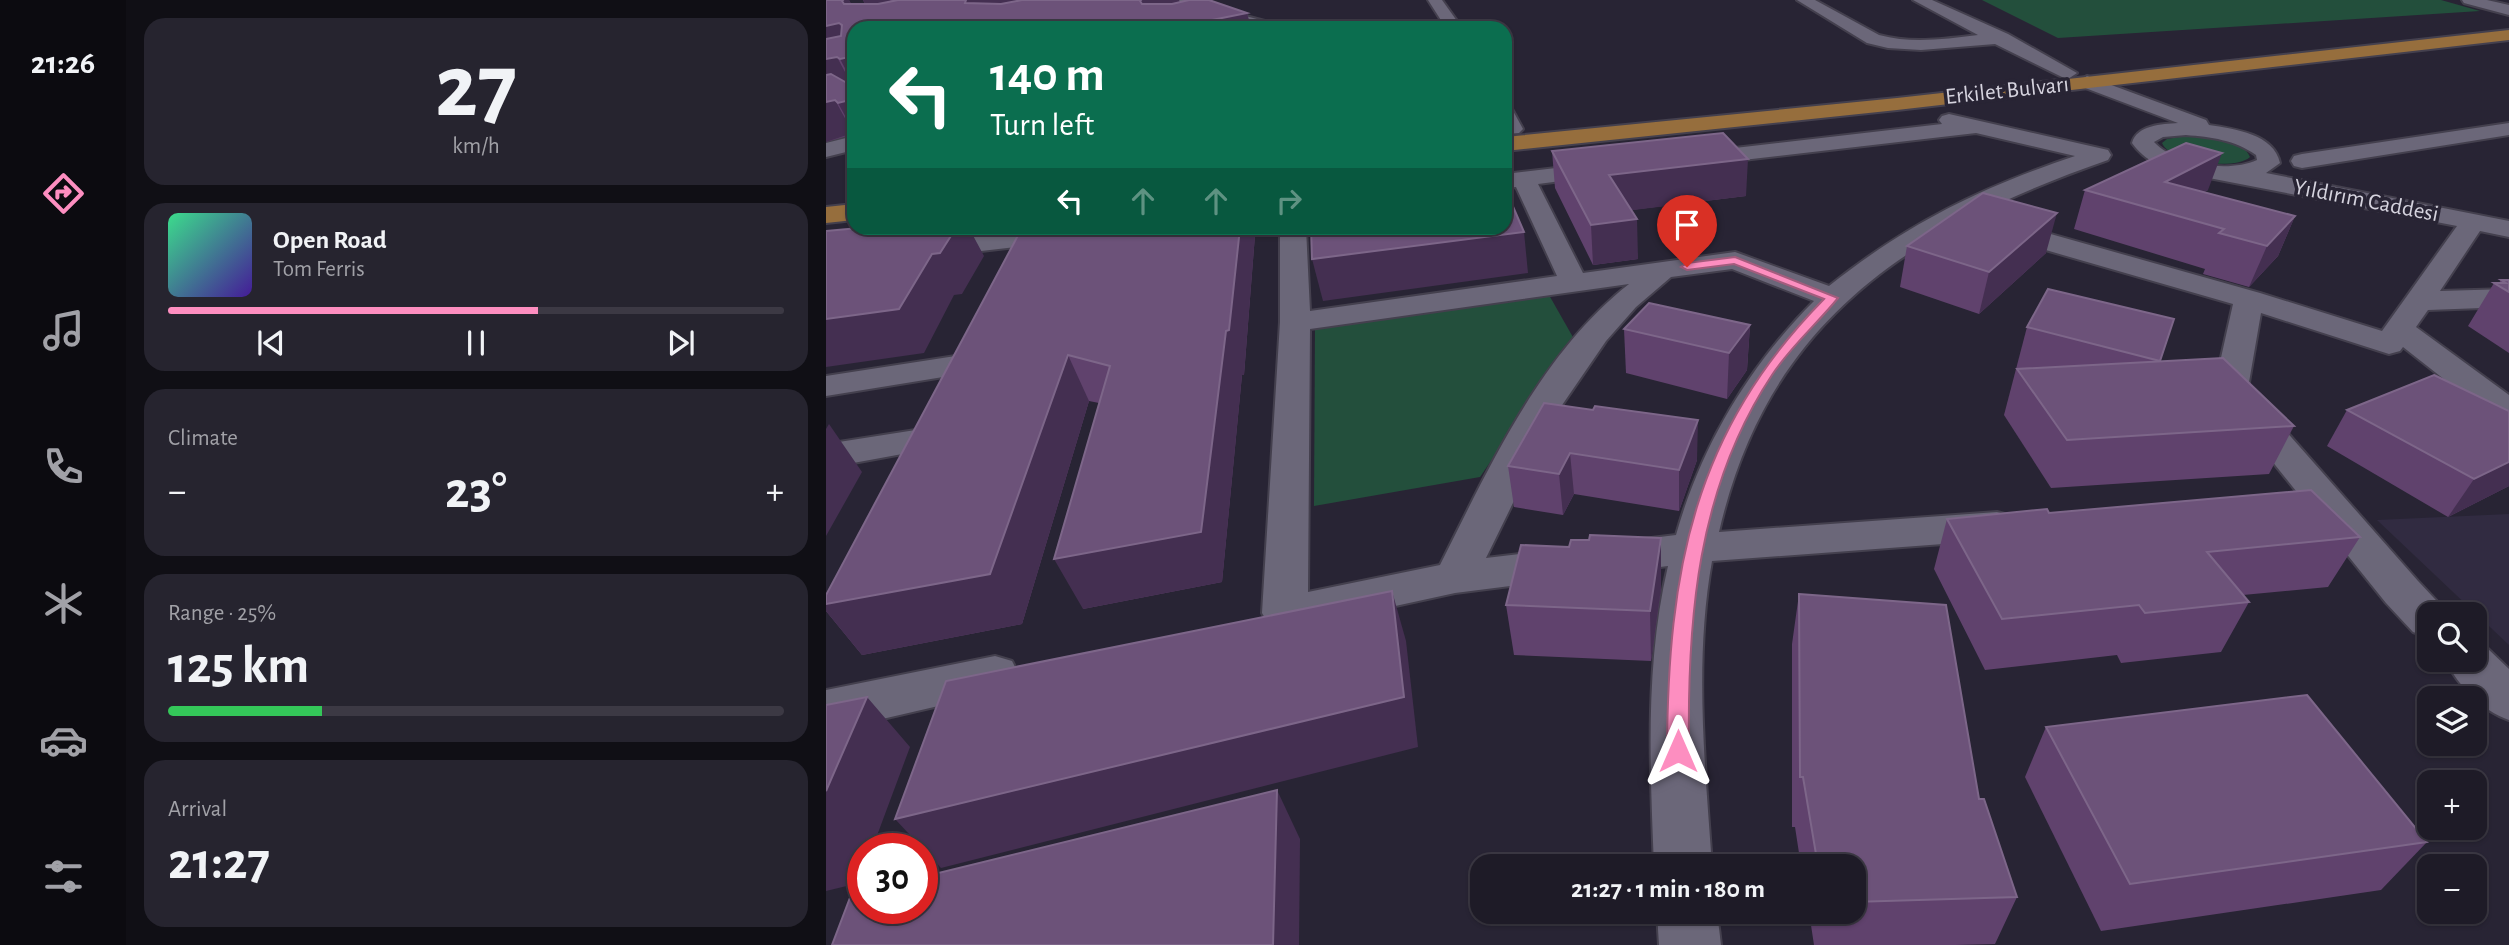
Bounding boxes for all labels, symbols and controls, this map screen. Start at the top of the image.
text: 27 [435,42,517,133]
text: 21:26 [31,47,95,79]
icon: left [875,49,966,140]
text: 140 m [990,51,1105,100]
street label: Erkilet Bulvarı [1944,73,2070,109]
text: Turn left [990,109,1094,141]
text: km/h [452,135,500,158]
icon: directions [39,169,88,218]
street label: Yıldırım Caddesi [2292,176,2440,226]
icon: left [1051,182,1089,220]
icon: ahead [1124,182,1162,220]
icon: ahead [1197,182,1235,220]
icon: right [1270,182,1308,220]
pin [1657,195,1717,267]
icon: arrive [1668,206,1706,244]
text: Open Road [273,227,387,253]
text: Tom Ferris [273,258,365,281]
icon: music [39,306,88,355]
icon: previous [252,324,290,362]
icon: pause [457,324,495,362]
icon: next [662,324,700,362]
text: Climate [168,427,238,450]
icon: phone [39,442,88,491]
text: 23° [445,465,507,517]
text: − [168,473,186,511]
text: + [766,473,784,511]
icon: climate [39,579,88,628]
text: Range · 25% [168,602,276,625]
map controls [2417,602,2487,924]
button: search [2417,602,2487,672]
text: 125 km [168,640,309,692]
button: layers [2417,686,2487,756]
position arrow [1641,714,1715,788]
icon: car [39,716,88,765]
button: + [2417,770,2487,840]
text: Arrival [168,798,227,821]
speed limit sign: 30 [847,833,938,924]
text: 21:27 [168,836,270,888]
icon: filters [39,852,88,901]
button: − [2417,854,2487,924]
text: 21:27 · 1 min · 180 m [1571,876,1765,902]

